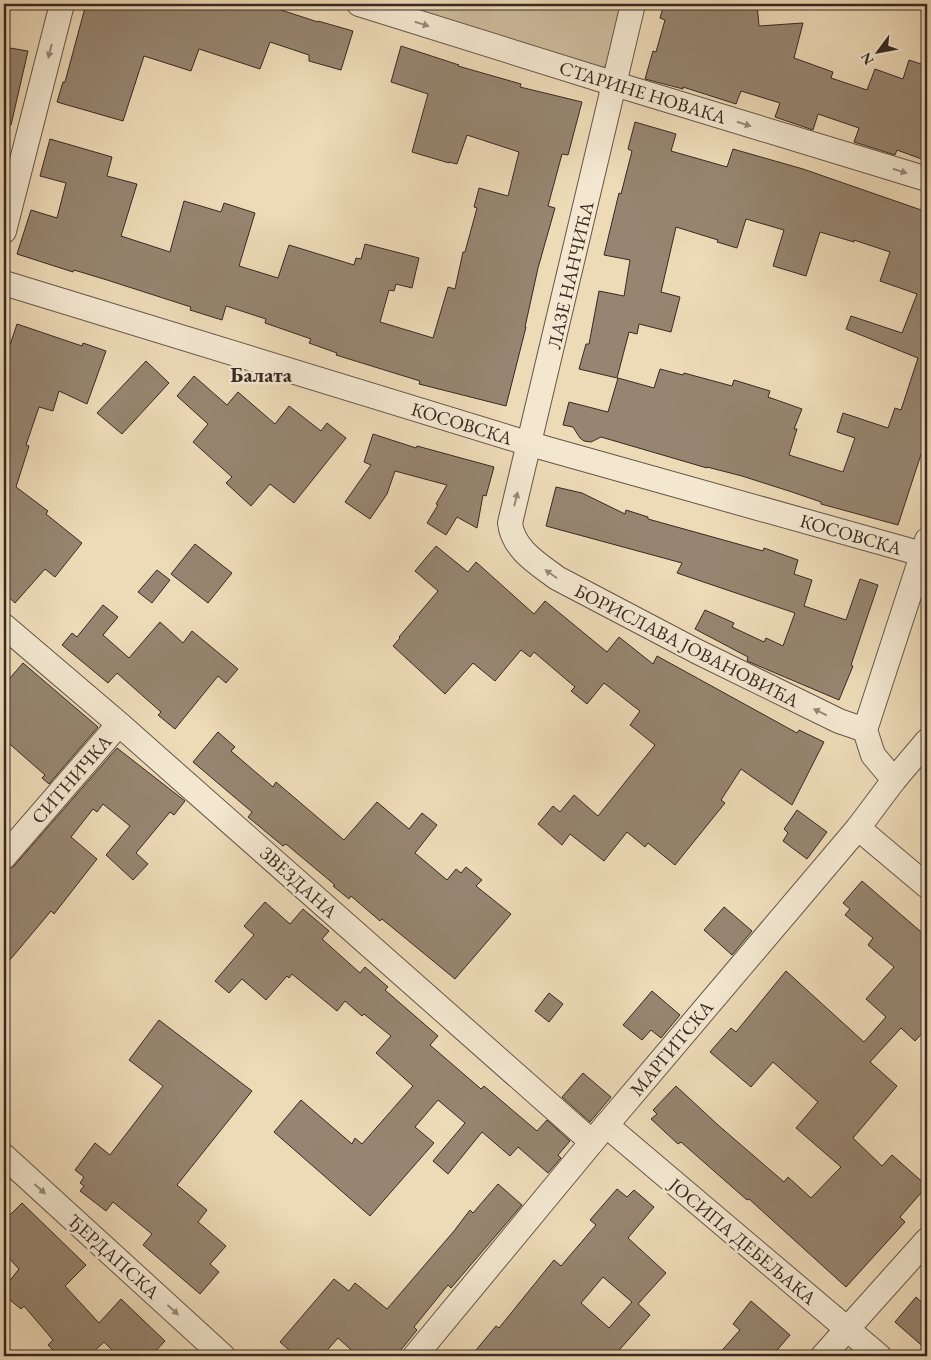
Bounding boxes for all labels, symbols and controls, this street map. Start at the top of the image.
one-way arrow [415,20,430,28]
north arrow [854,28,904,78]
one-way arrow [46,43,54,58]
text: N [856,49,878,68]
street label: СТАРИНЕ НОВАКА [556,55,730,130]
one-way arrow [737,120,752,128]
one-way arrow [892,167,907,175]
street label: ЛАЗЕ НАНЧИЋА [541,198,600,351]
district label: Балата [230,361,293,388]
street label: КОСОВСКА [408,396,516,451]
one-way arrow [512,491,520,506]
street label: КОСОВСКА [797,508,905,561]
one-way arrow [544,569,558,579]
street label: БОРИСЛАВА ЈОВАНОВИЋА [570,578,804,713]
one-way arrow [813,708,827,716]
street label: СИТНИЧКА [26,729,118,829]
street label: ЗВЕЗДАНА [255,841,343,924]
street label: МАРГИТСКА [624,995,719,1101]
street label: ЈОСИПА ДЕБЕЉАКА [662,1171,822,1311]
one-way arrow [33,1183,45,1195]
street label: ЂЕРДАПСКА [62,1208,166,1305]
one-way arrow [167,1304,179,1316]

